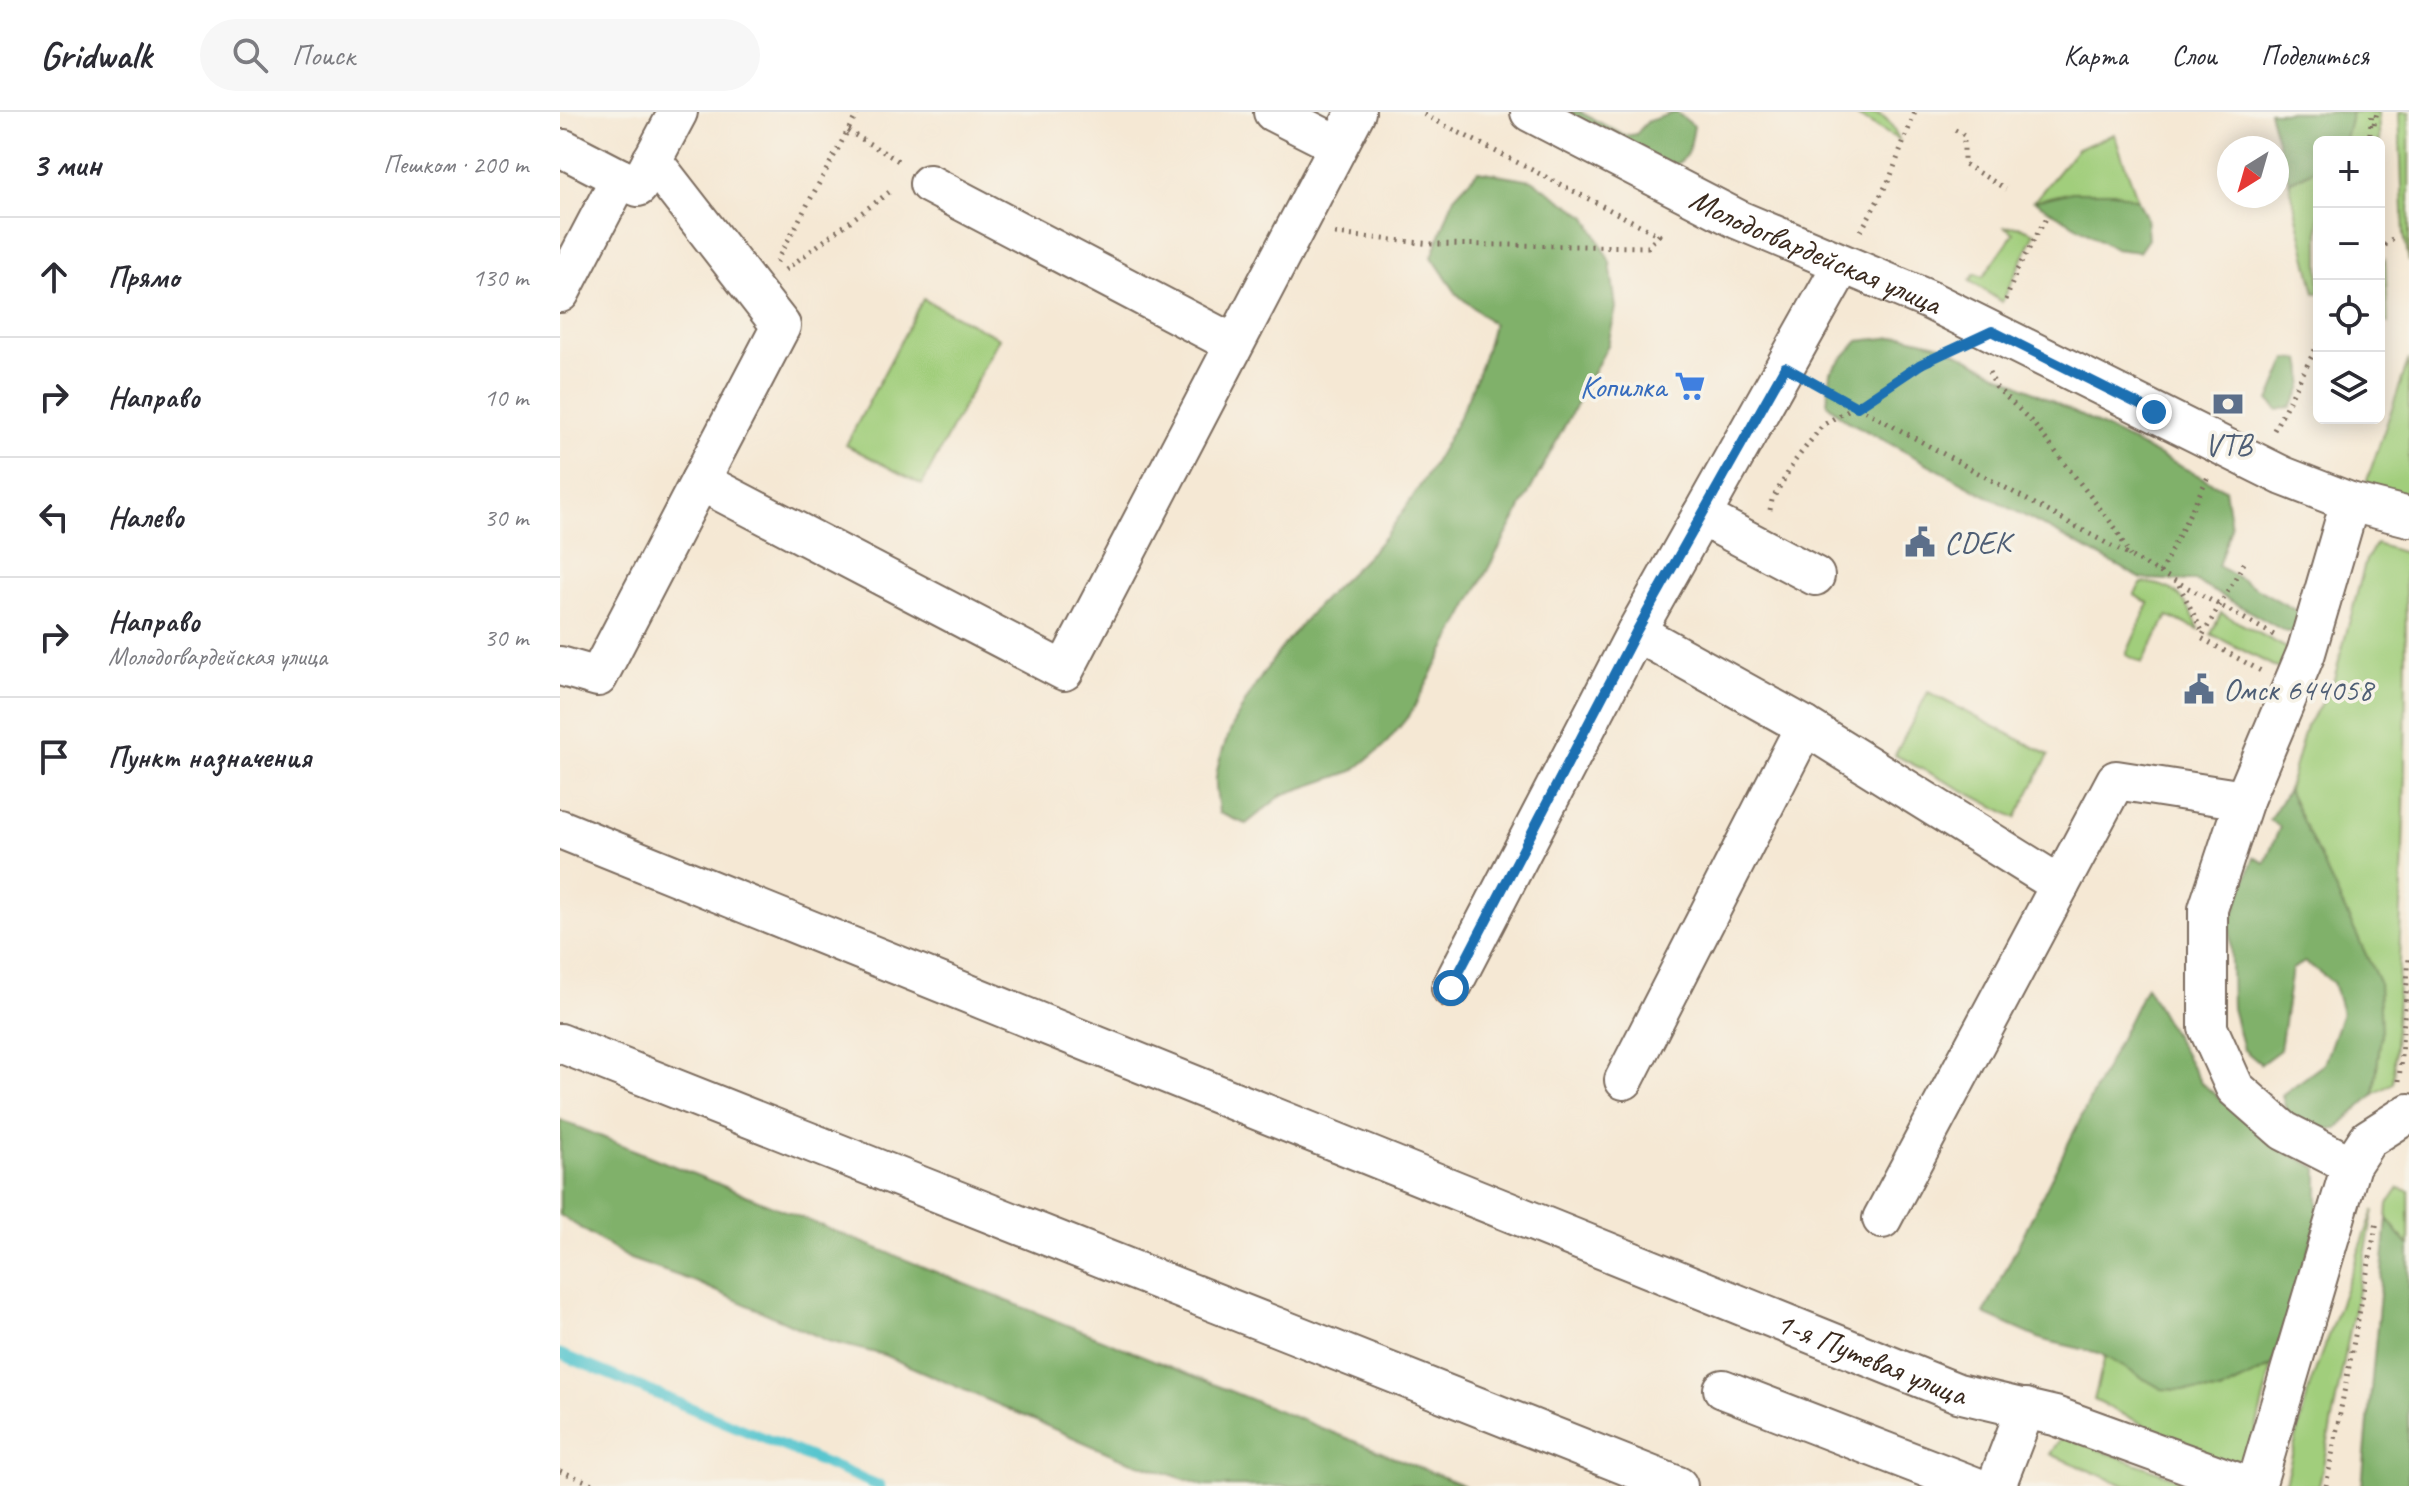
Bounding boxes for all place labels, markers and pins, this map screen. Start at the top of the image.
place label: Копилка [1580,366,1669,407]
supermarket icon: Копилка [1673,369,1707,403]
bank icon: VTB [2211,387,2245,421]
place label: VTB [2204,424,2254,465]
place label: CDEK [1944,522,2016,563]
public building icon: CDEK [1903,525,1937,559]
place label: Омск 644058 [2223,669,2375,710]
public building icon: Омск 644058 [2182,672,2216,706]

